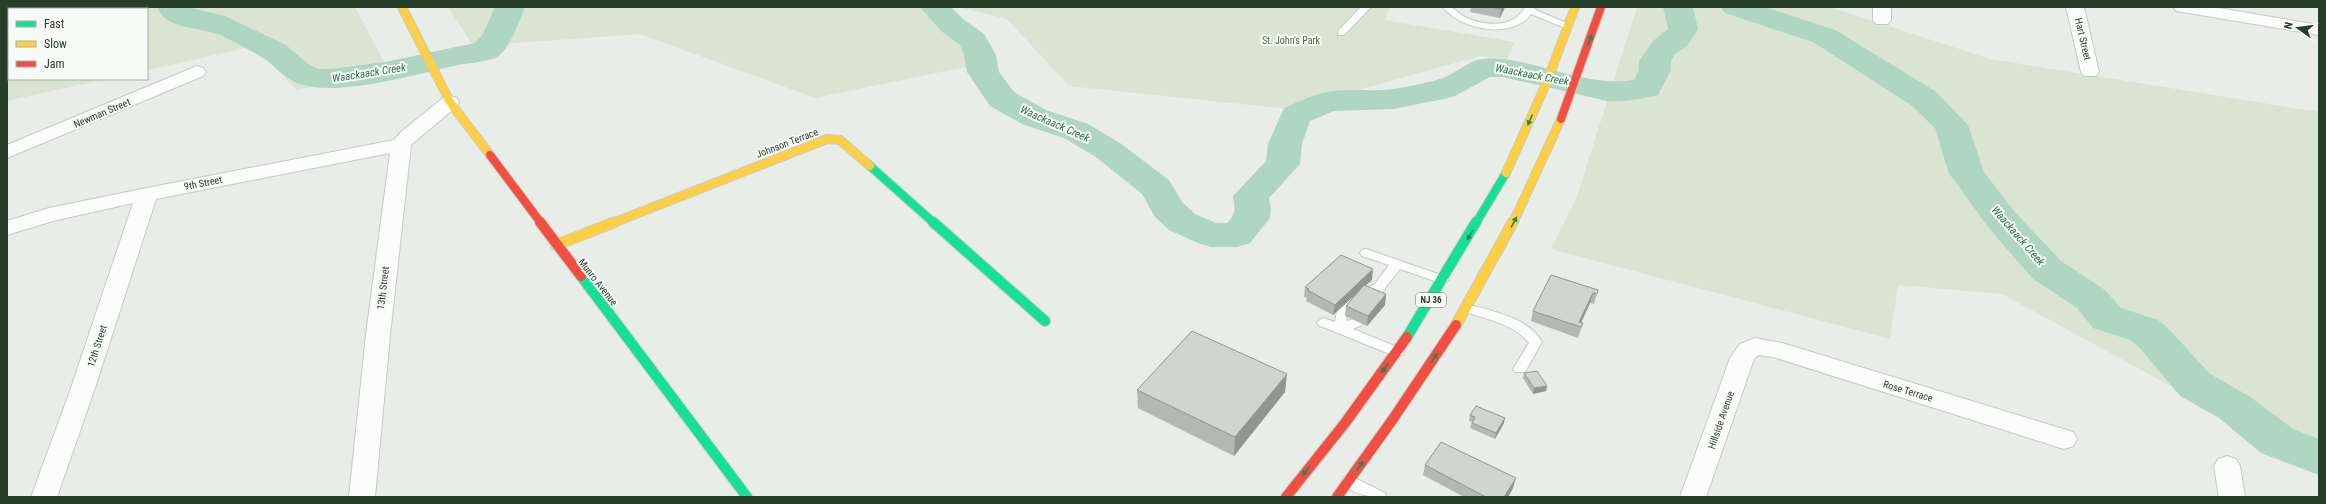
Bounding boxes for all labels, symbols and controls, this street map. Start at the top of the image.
legend [8,8,148,80]
north arrow [2278,8,2318,48]
text: Fast [44,17,65,31]
street label: Hart Street [2073,17,2093,61]
text: N [2282,21,2296,31]
one-way arrow [1587,33,1593,45]
park label: St. John's Park [1262,35,1321,46]
text: Slow [44,37,67,51]
text: Jam [44,57,65,71]
water label: Waackaack Creek [331,61,407,85]
water label: Waackaack Creek [1494,62,1570,89]
street label: Newman Street [72,96,132,130]
water label: Waackaack Creek [1018,103,1092,145]
one-way arrow [1527,114,1533,126]
street label: Johnson Terrace [754,126,820,160]
street label: 9th Street [183,174,223,192]
water label: Waackaack Creek [1989,204,2047,268]
one-way arrow [1510,217,1517,228]
one-way arrow [1467,229,1474,241]
street label: Munro Avenue [576,256,620,308]
street label: 13th Street [375,266,391,310]
road number: NJ 36 [1416,293,1446,307]
street label: 12th Street [85,324,109,368]
one-way arrow [1430,352,1437,364]
one-way arrow [1381,363,1389,373]
street label: Rose Terrace [1882,378,1934,404]
street label: Hillside Avenue [1706,389,1736,450]
one-way arrow [1356,460,1364,471]
one-way arrow [1302,466,1311,477]

